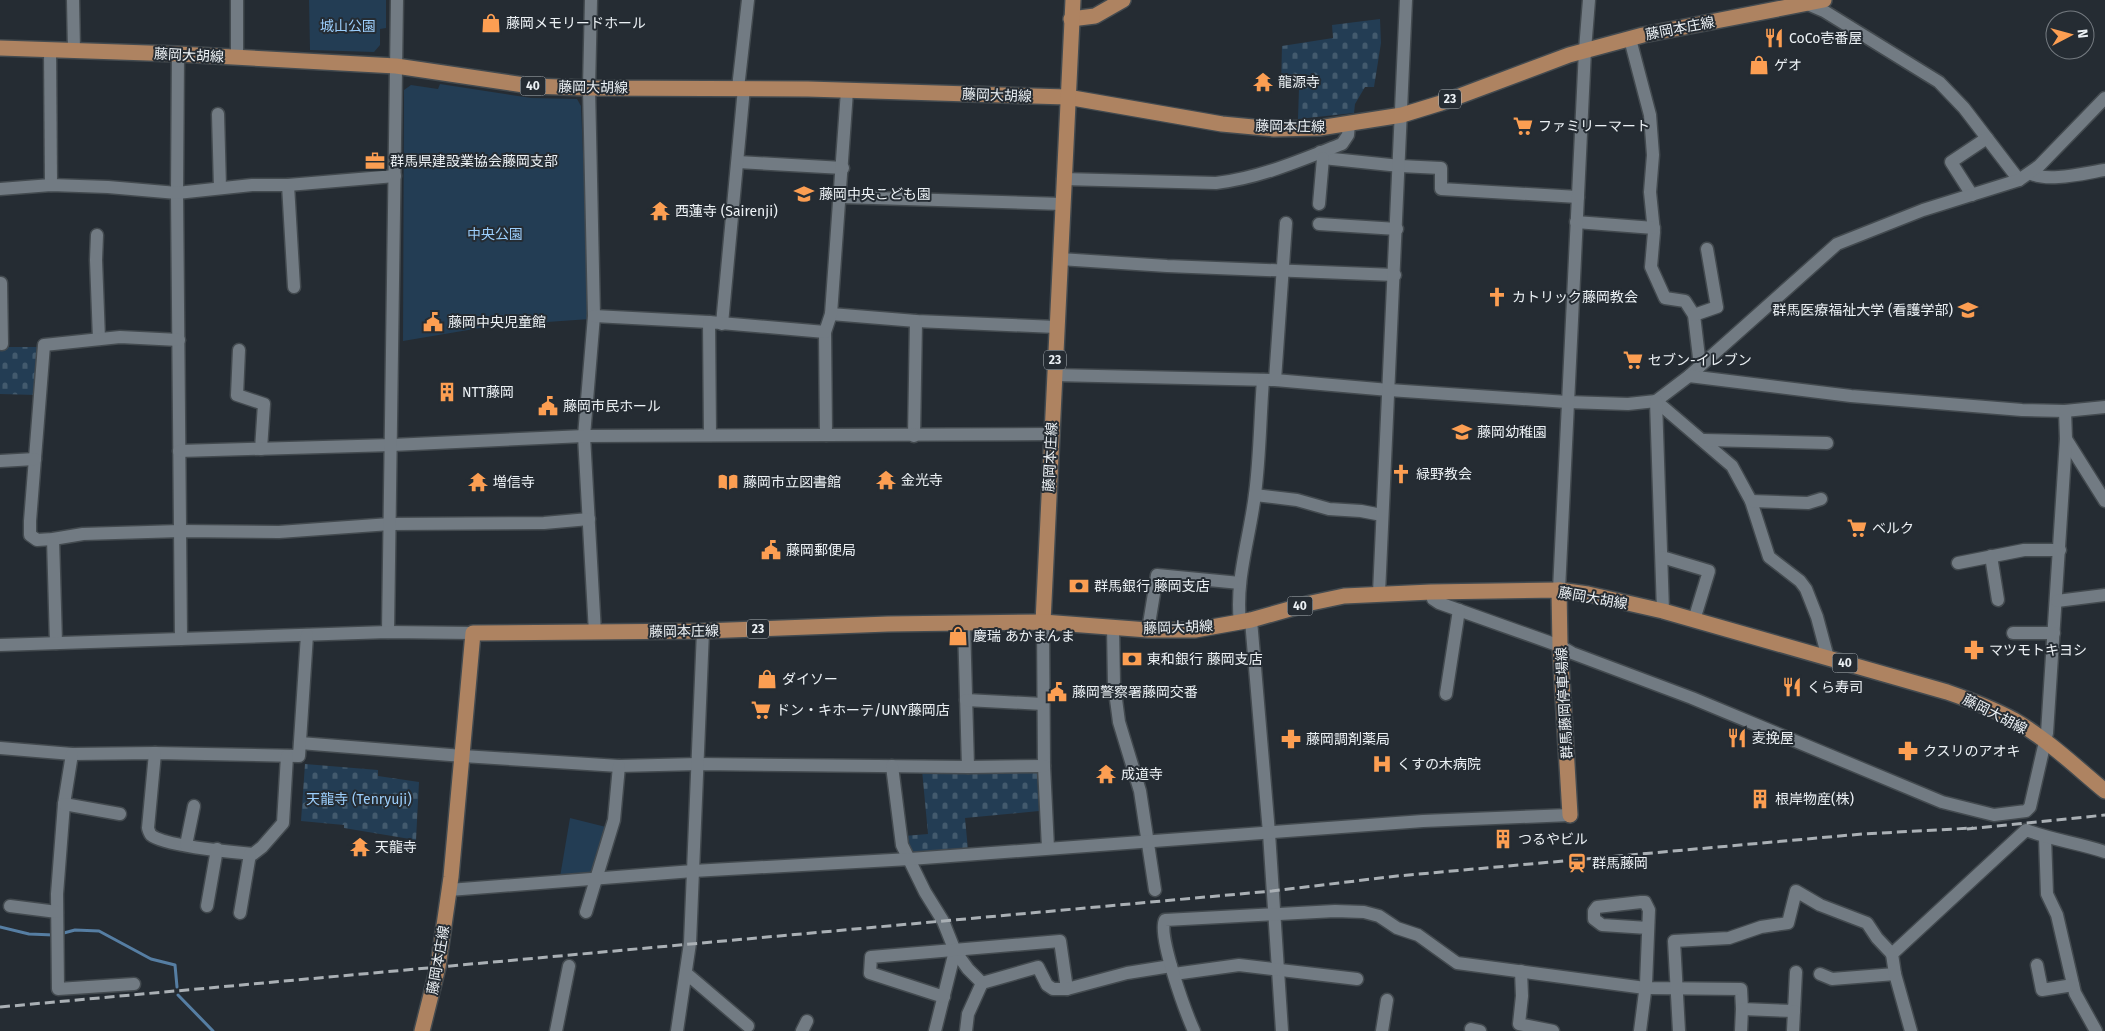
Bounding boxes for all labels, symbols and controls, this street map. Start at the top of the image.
north arrow [2045,10,2095,60]
shop icon: 藤岡メモリードホール [480,12,502,34]
street label: 藤岡本庄線 [1644,13,1716,44]
place label: 藤岡メモリードホール [506,15,646,32]
park label: 城山公園 [320,18,376,35]
restaurant icon: CoCo壱番屋 [1763,27,1785,49]
text: N [2073,28,2091,39]
place label: CoCo壱番屋 [1789,30,1862,47]
street label: 藤岡大胡線 [154,45,224,66]
shop icon: ゲオ [1748,54,1770,76]
place label: ゲオ [1774,57,1802,74]
temple icon: 龍源寺 [1252,71,1274,93]
place label: 龍源寺 [1278,74,1320,91]
road number: 40 [520,76,546,95]
street label: 藤岡大胡線 [558,78,628,97]
street label: 藤岡大胡線 [962,86,1032,105]
road number: 23 [1439,90,1461,108]
supermarket icon: ファミリーマート [1512,115,1534,137]
street label: 藤岡本庄線 [1255,117,1325,136]
place label: ファミリーマート [1538,118,1650,135]
office icon: 群馬県建設業協会藤岡支部 [364,150,386,172]
place label: 群馬県建設業協会藤岡支部 [390,153,558,170]
school or university icon: 藤岡中央こども園 [793,183,815,205]
place label: 藤岡中央こども園 [819,186,931,203]
temple icon: 西蓮寺 (Sairenji) [649,200,671,222]
place label: 西蓮寺 (Sairenji) [675,203,778,220]
park label: 中央公園 [467,226,523,243]
church icon: カトリック藤岡教会 [1486,286,1508,308]
place label: カトリック藤岡教会 [1512,289,1638,306]
school or university icon: 群馬医療福祉大学 (看護学部) [1957,299,1979,321]
place label: 群馬医療福祉大学 (看護学部) [1772,302,1953,319]
public building icon: 藤岡中央児童館 [422,311,444,333]
place label: 藤岡中央児童館 [448,314,546,331]
supermarket icon: セブン-イレブン [1622,349,1644,371]
road number: 23 [1044,350,1066,370]
place label: セブン-イレブン [1648,352,1752,369]
building icon: NTT藤岡 [436,381,458,403]
place label: NTT藤岡 [462,384,514,401]
public building icon: 藤岡市民ホール [537,395,559,417]
place label: 藤岡市民ホール [563,398,661,415]
school or university icon: 藤岡幼稚園 [1451,421,1473,443]
street label: 藤岡本庄線 [1040,422,1061,492]
place label: 藤岡幼稚園 [1477,424,1547,441]
church icon: 緑野教会 [1390,463,1412,485]
place label: 緑野教会 [1416,466,1472,483]
temple icon: 金光寺 [875,469,897,491]
temple icon: 増信寺 [467,471,489,493]
library icon: 藤岡市立図書館 [717,471,739,493]
place label: 金光寺 [901,472,943,489]
place label: 増信寺 [493,474,535,491]
place label: 藤岡市立図書館 [743,474,841,491]
supermarket icon: ベルク [1846,517,1868,539]
place label: ベルク [1872,520,1914,537]
public building icon: 藤岡郵便局 [760,539,782,561]
place label: 藤岡郵便局 [786,542,856,559]
bank icon: 群馬銀行 藤岡支店 [1068,575,1090,597]
place label: 群馬銀行 藤岡支店 [1094,578,1210,595]
street label: 藤岡大胡線 [1557,584,1629,613]
road number: 40 [1288,596,1312,616]
street label: 藤岡大胡線 [1143,618,1213,637]
road number: 23 [747,620,769,638]
street label: 藤岡本庄線 [649,622,719,641]
shop icon: 慶瑞 あかまんま [947,625,969,647]
place label: 慶瑞 あかまんま [973,628,1075,645]
pharmacy icon: マツモトキヨシ [1963,639,1985,661]
place label: マツモトキヨシ [1989,642,2087,659]
street label: 群馬藤岡停車場線 [1553,647,1576,759]
bank icon: 東和銀行 藤岡支店 [1121,648,1143,670]
place label: 東和銀行 藤岡支店 [1147,651,1263,668]
road number: 40 [1832,654,1858,672]
shop icon: ダイソー [756,668,778,690]
place label: ダイソー [782,671,838,688]
restaurant icon: くら寿司 [1781,676,1803,698]
place label: くら寿司 [1807,679,1863,696]
public building icon: 藤岡警察署藤岡交番 [1046,681,1068,703]
place label: 藤岡警察署藤岡交番 [1072,684,1198,701]
street label: 藤岡大胡線 [1960,691,2030,738]
supermarket icon: ドン・キホーテ/UNY藤岡店 [750,699,772,721]
place label: ドン・キホーテ/UNY藤岡店 [776,702,950,719]
restaurant icon: 麦挽屋 [1726,727,1748,749]
pharmacy icon: 藤岡調剤薬局 [1280,728,1302,750]
place label: 麦挽屋 [1752,730,1794,747]
place label: 藤岡調剤薬局 [1306,731,1390,748]
pharmacy icon: クスリのアオキ [1897,740,1919,762]
place label: クスリのアオキ [1923,743,2021,760]
hospital icon: くすの木病院 [1371,753,1393,775]
place label: くすの木病院 [1397,756,1481,773]
temple icon: 成道寺 [1095,763,1117,785]
place label: 成道寺 [1121,766,1163,783]
building icon: 根岸物産(株) [1749,788,1771,810]
park label: 天龍寺 (Tenryuji) [306,791,412,808]
place label: 根岸物産(株) [1775,791,1854,808]
building icon: つるやビル [1492,828,1514,850]
place label: つるやビル [1518,831,1588,848]
temple icon: 天龍寺 [349,836,371,858]
place label: 天龍寺 [375,839,417,856]
station icon: 群馬藤岡 [1566,852,1588,874]
place label: 群馬藤岡 [1592,855,1648,872]
street label: 藤岡本庄線 [424,924,453,996]

